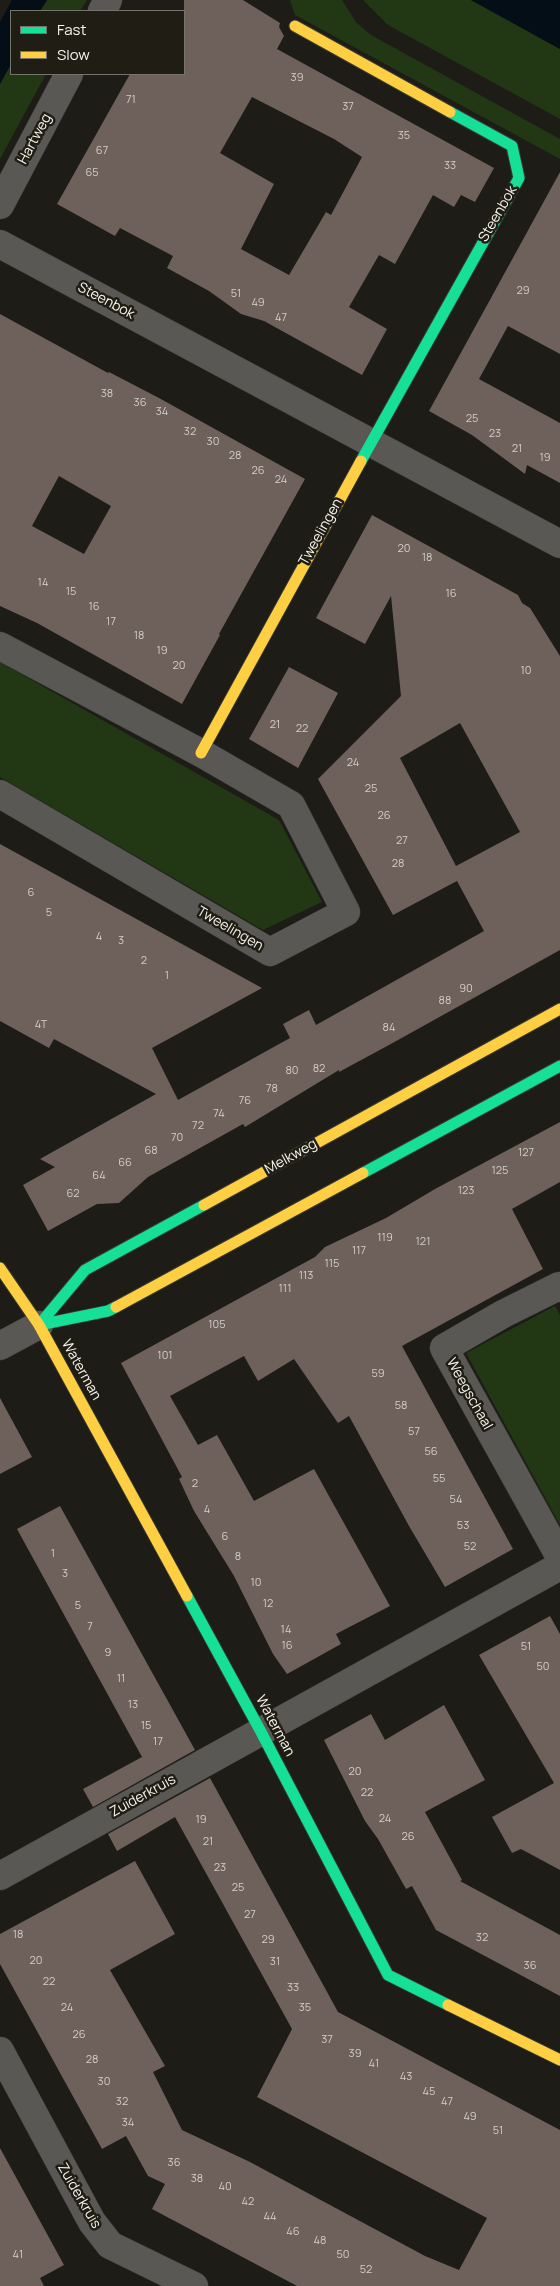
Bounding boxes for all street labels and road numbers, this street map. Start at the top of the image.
street label: Hartweg [15,111,55,167]
street label: Steenbok [475,183,521,245]
street label: Steenbok [75,279,137,323]
street label: Tweelingen [296,496,346,568]
street label: Tweelingen [194,903,266,955]
street label: Melkweg [262,1136,320,1178]
street label: Waterman [57,1337,105,1403]
street label: Weegschaal [442,1355,496,1433]
street label: Waterman [252,1693,298,1759]
street label: Zuiderkruis [107,1771,179,1821]
street label: Zuiderkruis [54,2160,104,2232]

